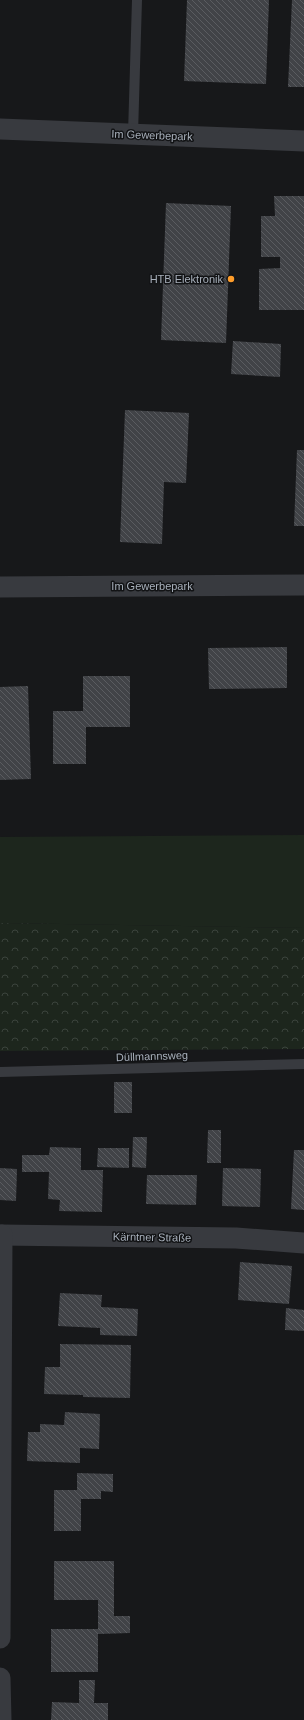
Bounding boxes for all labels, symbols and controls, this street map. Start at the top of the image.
street label: Im Gewerbepark [111,128,193,142]
place label: HTB Elektronik [150,273,223,285]
marker: HTB Elektronik [226,274,236,284]
street label: Im Gewerbepark [111,580,193,592]
street label: Düllmannsweg [116,1049,188,1063]
street label: Kärntner Straße [113,1230,191,1244]

